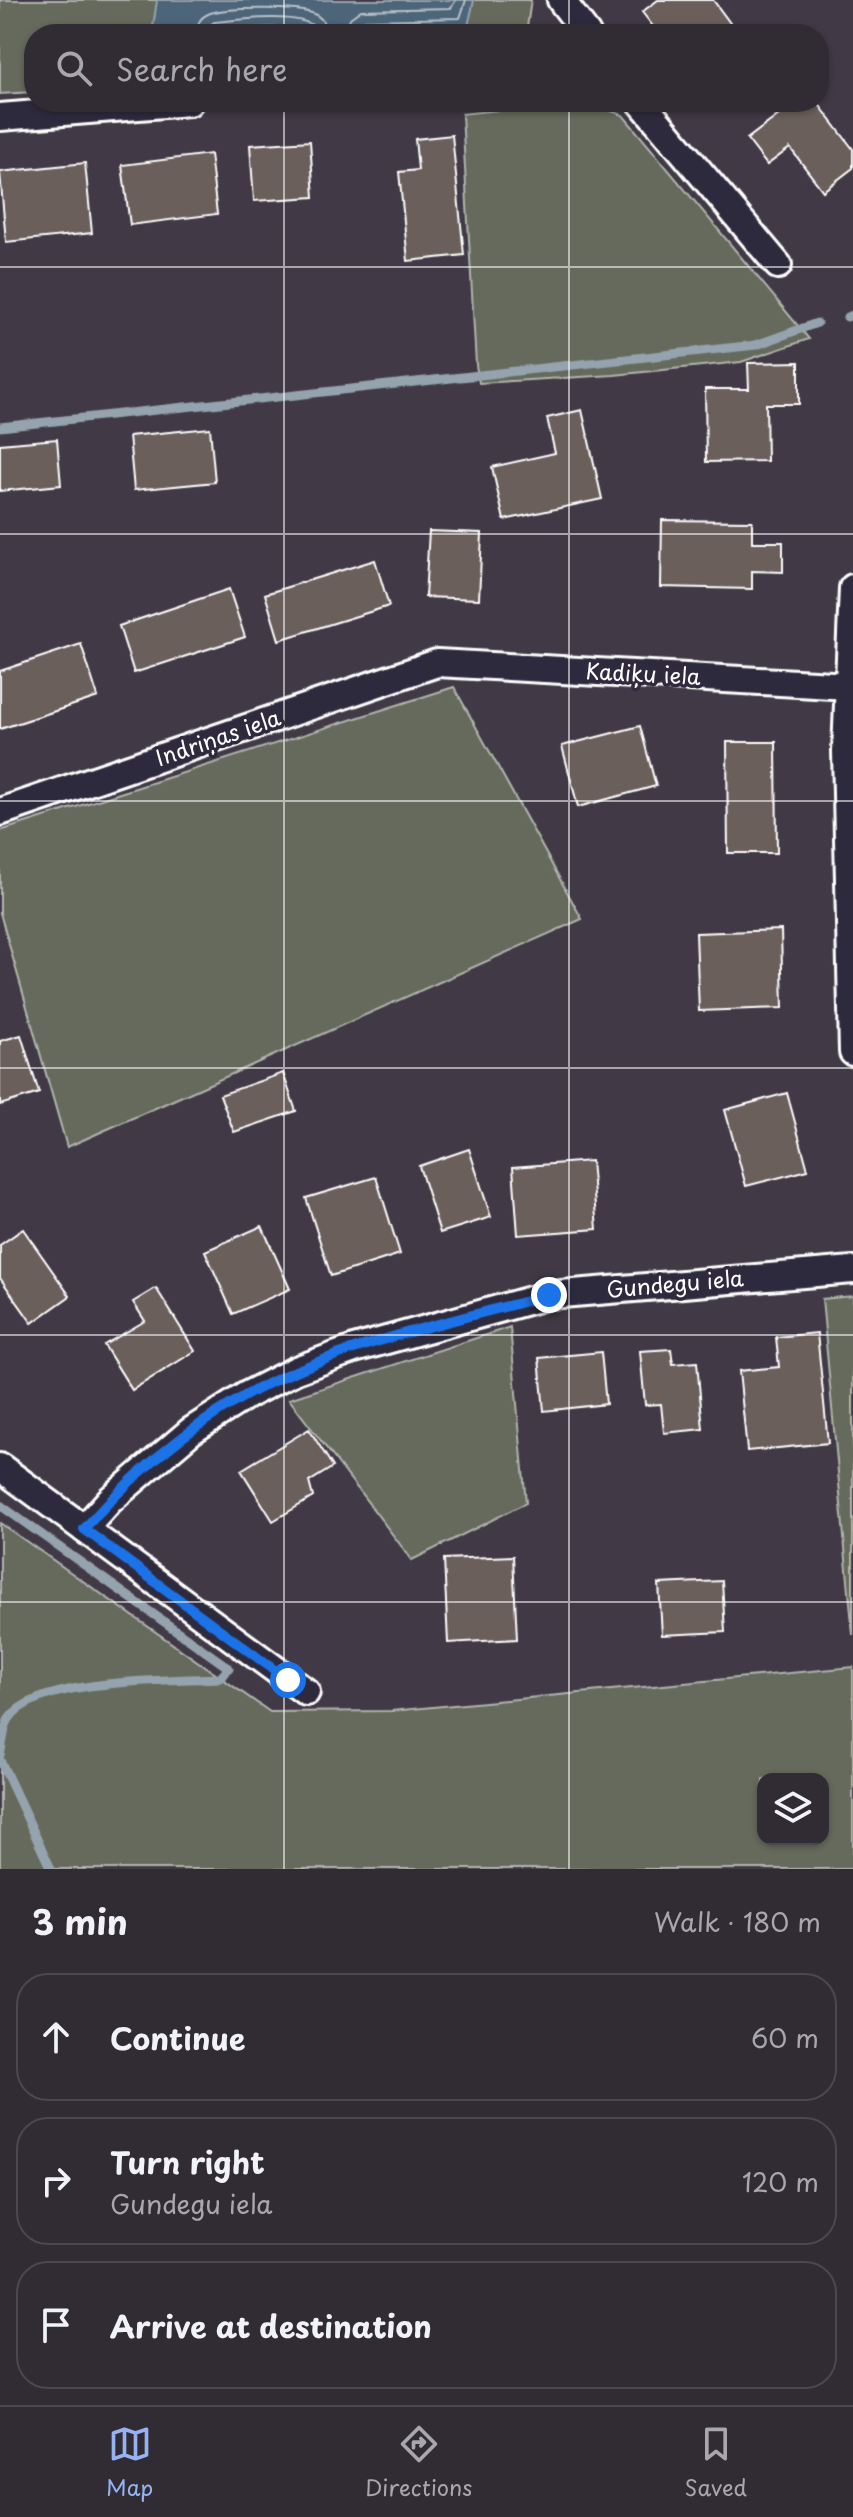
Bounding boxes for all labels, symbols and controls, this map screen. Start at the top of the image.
search box [24,24,829,112]
icon: search [52,46,96,90]
text: Search here [116,46,288,91]
street label: Kadiķu iela [585,653,702,692]
street label: Indriņas iela [151,700,285,773]
street label: Gundegu iela [605,1260,745,1305]
route end [531,1277,567,1313]
route start [270,1662,306,1698]
map controls [757,1773,829,1845]
button: layers [757,1773,829,1845]
text: 3 min [32,1895,128,1947]
text: Walk · 180 m [654,1902,821,1941]
icon: ahead [34,2015,78,2059]
text: Continue [110,2015,245,2060]
text: 60 m [751,2018,819,2057]
text: Turn right [110,2139,265,2184]
icon: right [34,2159,78,2203]
text: 120 m [742,2162,819,2201]
text: Gundegu iela [110,2184,273,2223]
icon: arrive [34,2303,78,2347]
text: Arrive at destination [110,2303,432,2348]
tab: Map [106,2422,153,2503]
tab: Directions [365,2422,472,2503]
tab: Saved [684,2422,747,2503]

